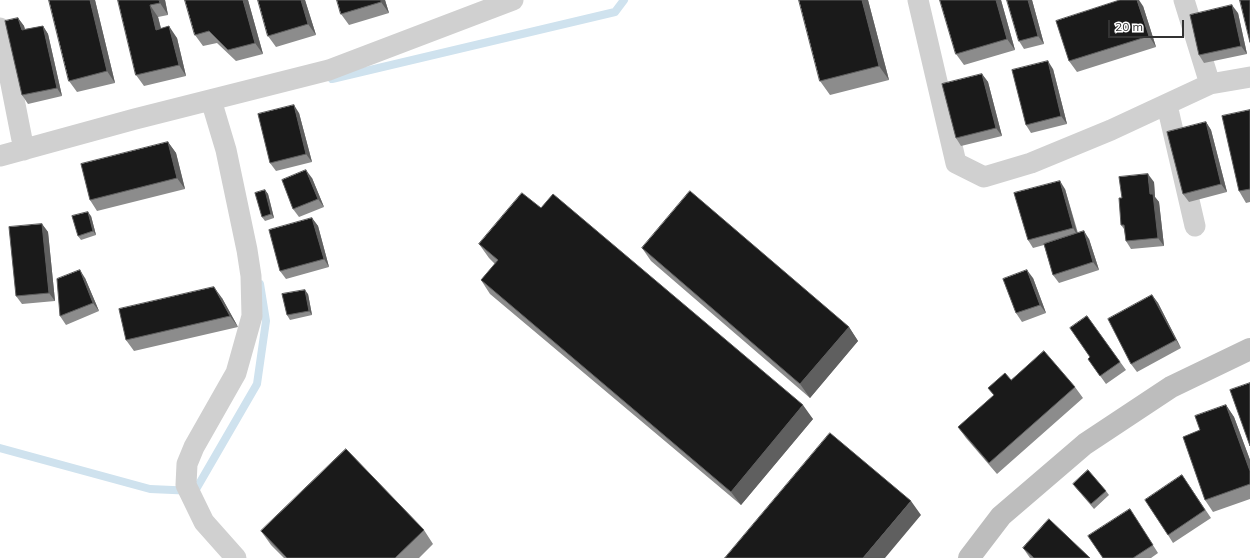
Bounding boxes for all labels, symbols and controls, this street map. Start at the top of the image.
scale bar [1110,12,1186,38]
text: 20 m [1115,19,1143,34]

